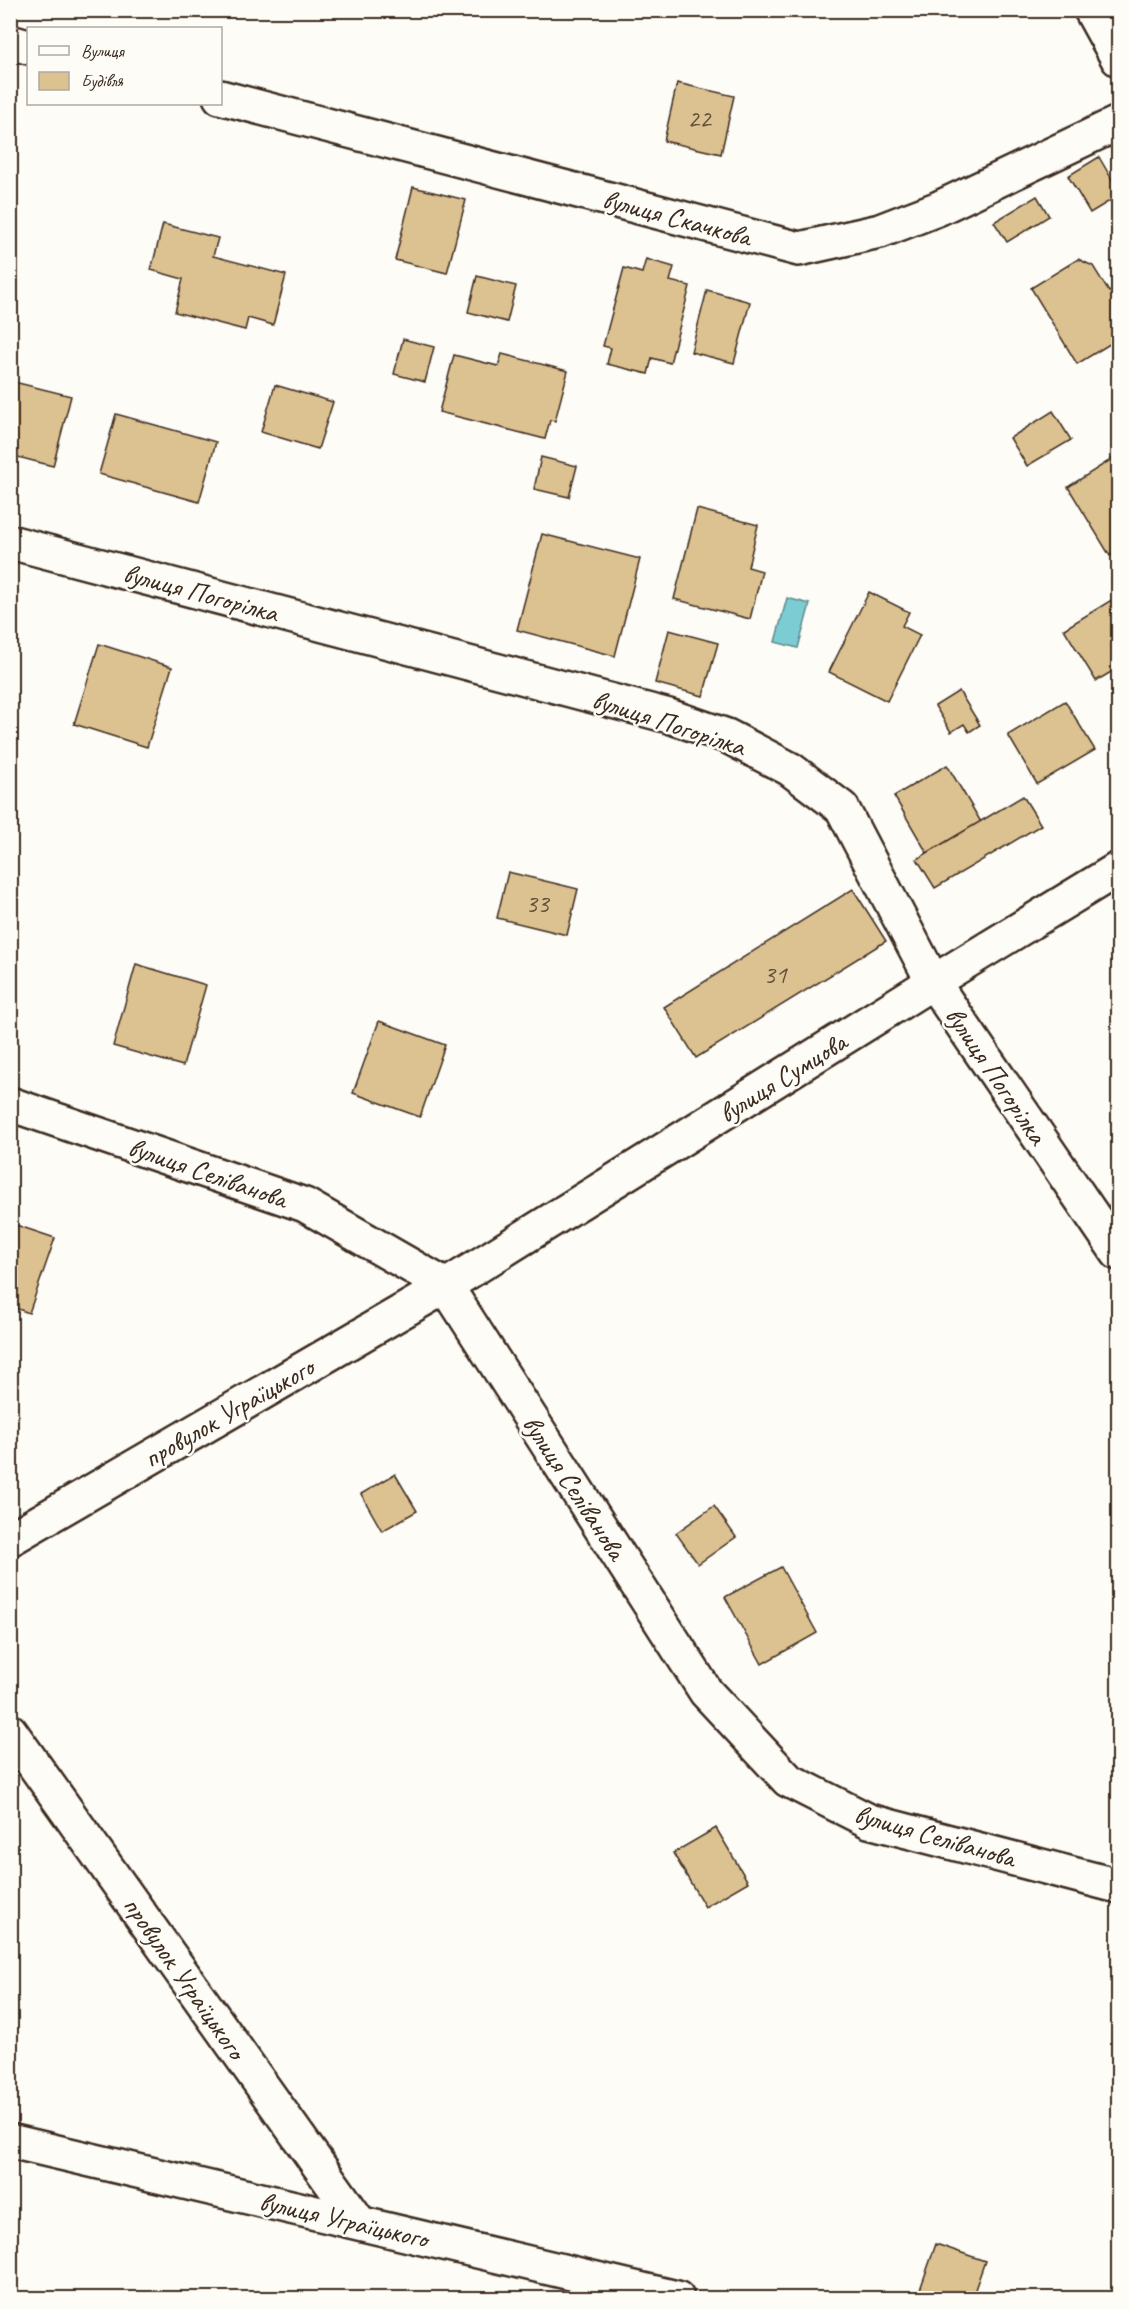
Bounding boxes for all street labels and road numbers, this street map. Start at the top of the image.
street label: вулиця Скачкова [599,181,757,255]
street label: вулиця Погорілка [120,555,284,630]
street label: вулиця Погорілка [588,681,751,764]
street label: вулиця Погорілка [938,1000,1056,1152]
street label: вулиця Сумцова [712,1023,855,1131]
street label: вулиця Селіванова [124,1129,294,1217]
street label: провулок Уграїцького [137,1348,323,1475]
street label: вулиця Селіванова [515,1408,636,1568]
street label: вулиця Селіванова [851,1796,1022,1876]
street label: провулок Уграїцького [115,1889,256,2068]
street label: вулиця Уграїцького [256,2183,435,2257]

